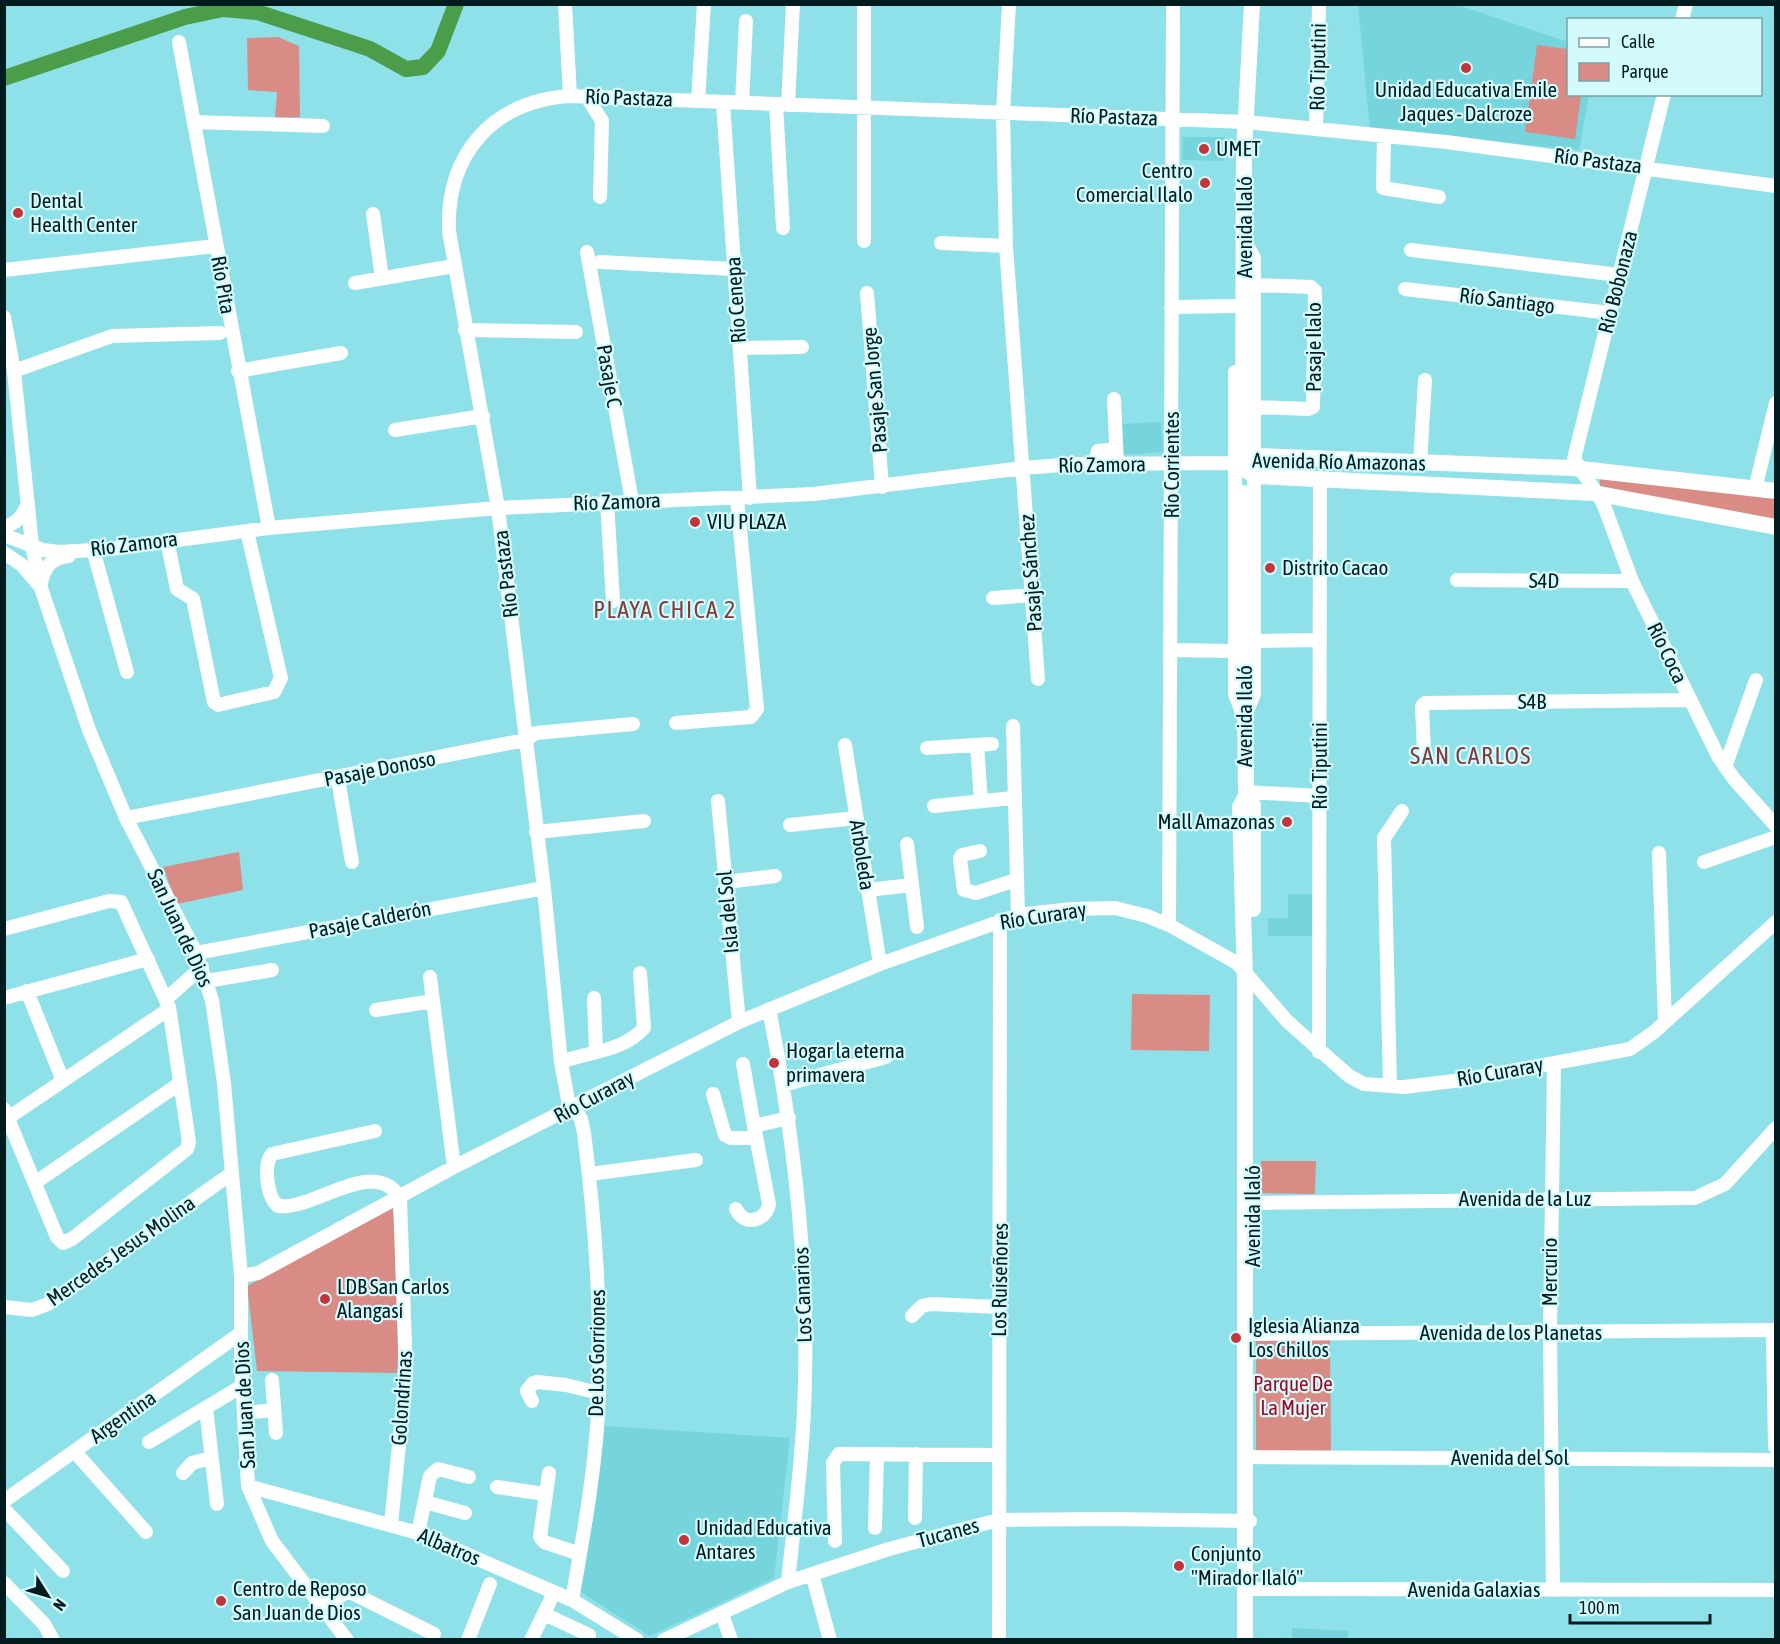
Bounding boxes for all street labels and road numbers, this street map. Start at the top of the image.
street label: Río Tiputini [1304,23,1330,111]
street label: Río Pastaza [585,83,674,111]
street label: Río Pastaza [1070,102,1159,130]
street label: Río Pastaza [1553,143,1643,177]
street label: Avenida Ilaló [1232,176,1256,278]
street label: Río Bobonaza [1593,228,1641,336]
street label: Río Pita [207,254,241,316]
street label: Río Cenepa [720,256,750,344]
street label: Río Santiago [1458,282,1556,318]
street label: Pasaje Ilalo [1301,302,1325,392]
street label: Pasaje San Jorge [857,326,891,454]
street label: Pasaje C [593,342,627,410]
street label: Río Corrientes [1159,411,1183,519]
street label: Avenida Río Amazonas [1252,447,1426,475]
street label: Río Zamora [1058,451,1146,477]
street label: Río Zamora [573,487,661,515]
street label: Pasaje Sánchez [1014,513,1046,633]
street label: Río Zamora [89,526,179,560]
street label: Río Pastaza [488,529,522,619]
street label: S4D [1529,568,1559,592]
street label: Río Coca [1643,618,1693,687]
street label: Avenida Ilaló [1232,665,1256,767]
street label: S4B [1518,689,1546,713]
street label: Río Tiputini [1307,722,1331,810]
street label: Pasaje Donoso [322,745,438,791]
street label: Arboleda [846,818,880,892]
street label: San Juan de Dios [143,865,219,990]
street label: Isla del Sol [711,869,743,955]
street label: Pasaje Calderón [306,895,433,943]
street label: Río Curaray [998,896,1088,934]
street label: Río Curaray [1455,1052,1545,1090]
street label: Río Curaray [549,1065,638,1127]
street label: Avenida Ilaló [1240,1165,1264,1267]
street label: Avenida de la Luz [1459,1186,1592,1210]
street label: Mercedes Jesus Molina [42,1190,199,1310]
street label: Los Ruiseñores [986,1223,1012,1337]
street label: Mercurio [1537,1238,1561,1306]
street label: Los Canarios [788,1247,816,1343]
street label: De Los Gorriones [583,1289,609,1417]
street label: Avenida de los Planetas [1420,1320,1602,1344]
street label: San Juan de Dios [229,1341,259,1469]
street label: Golondrinas [386,1350,416,1446]
street label: Argentina [85,1385,160,1448]
street label: Avenida del Sol [1451,1445,1569,1469]
street label: Tucanes [914,1512,981,1552]
street label: Albatros [415,1522,484,1570]
street label: Avenida Galaxias [1408,1577,1540,1601]

